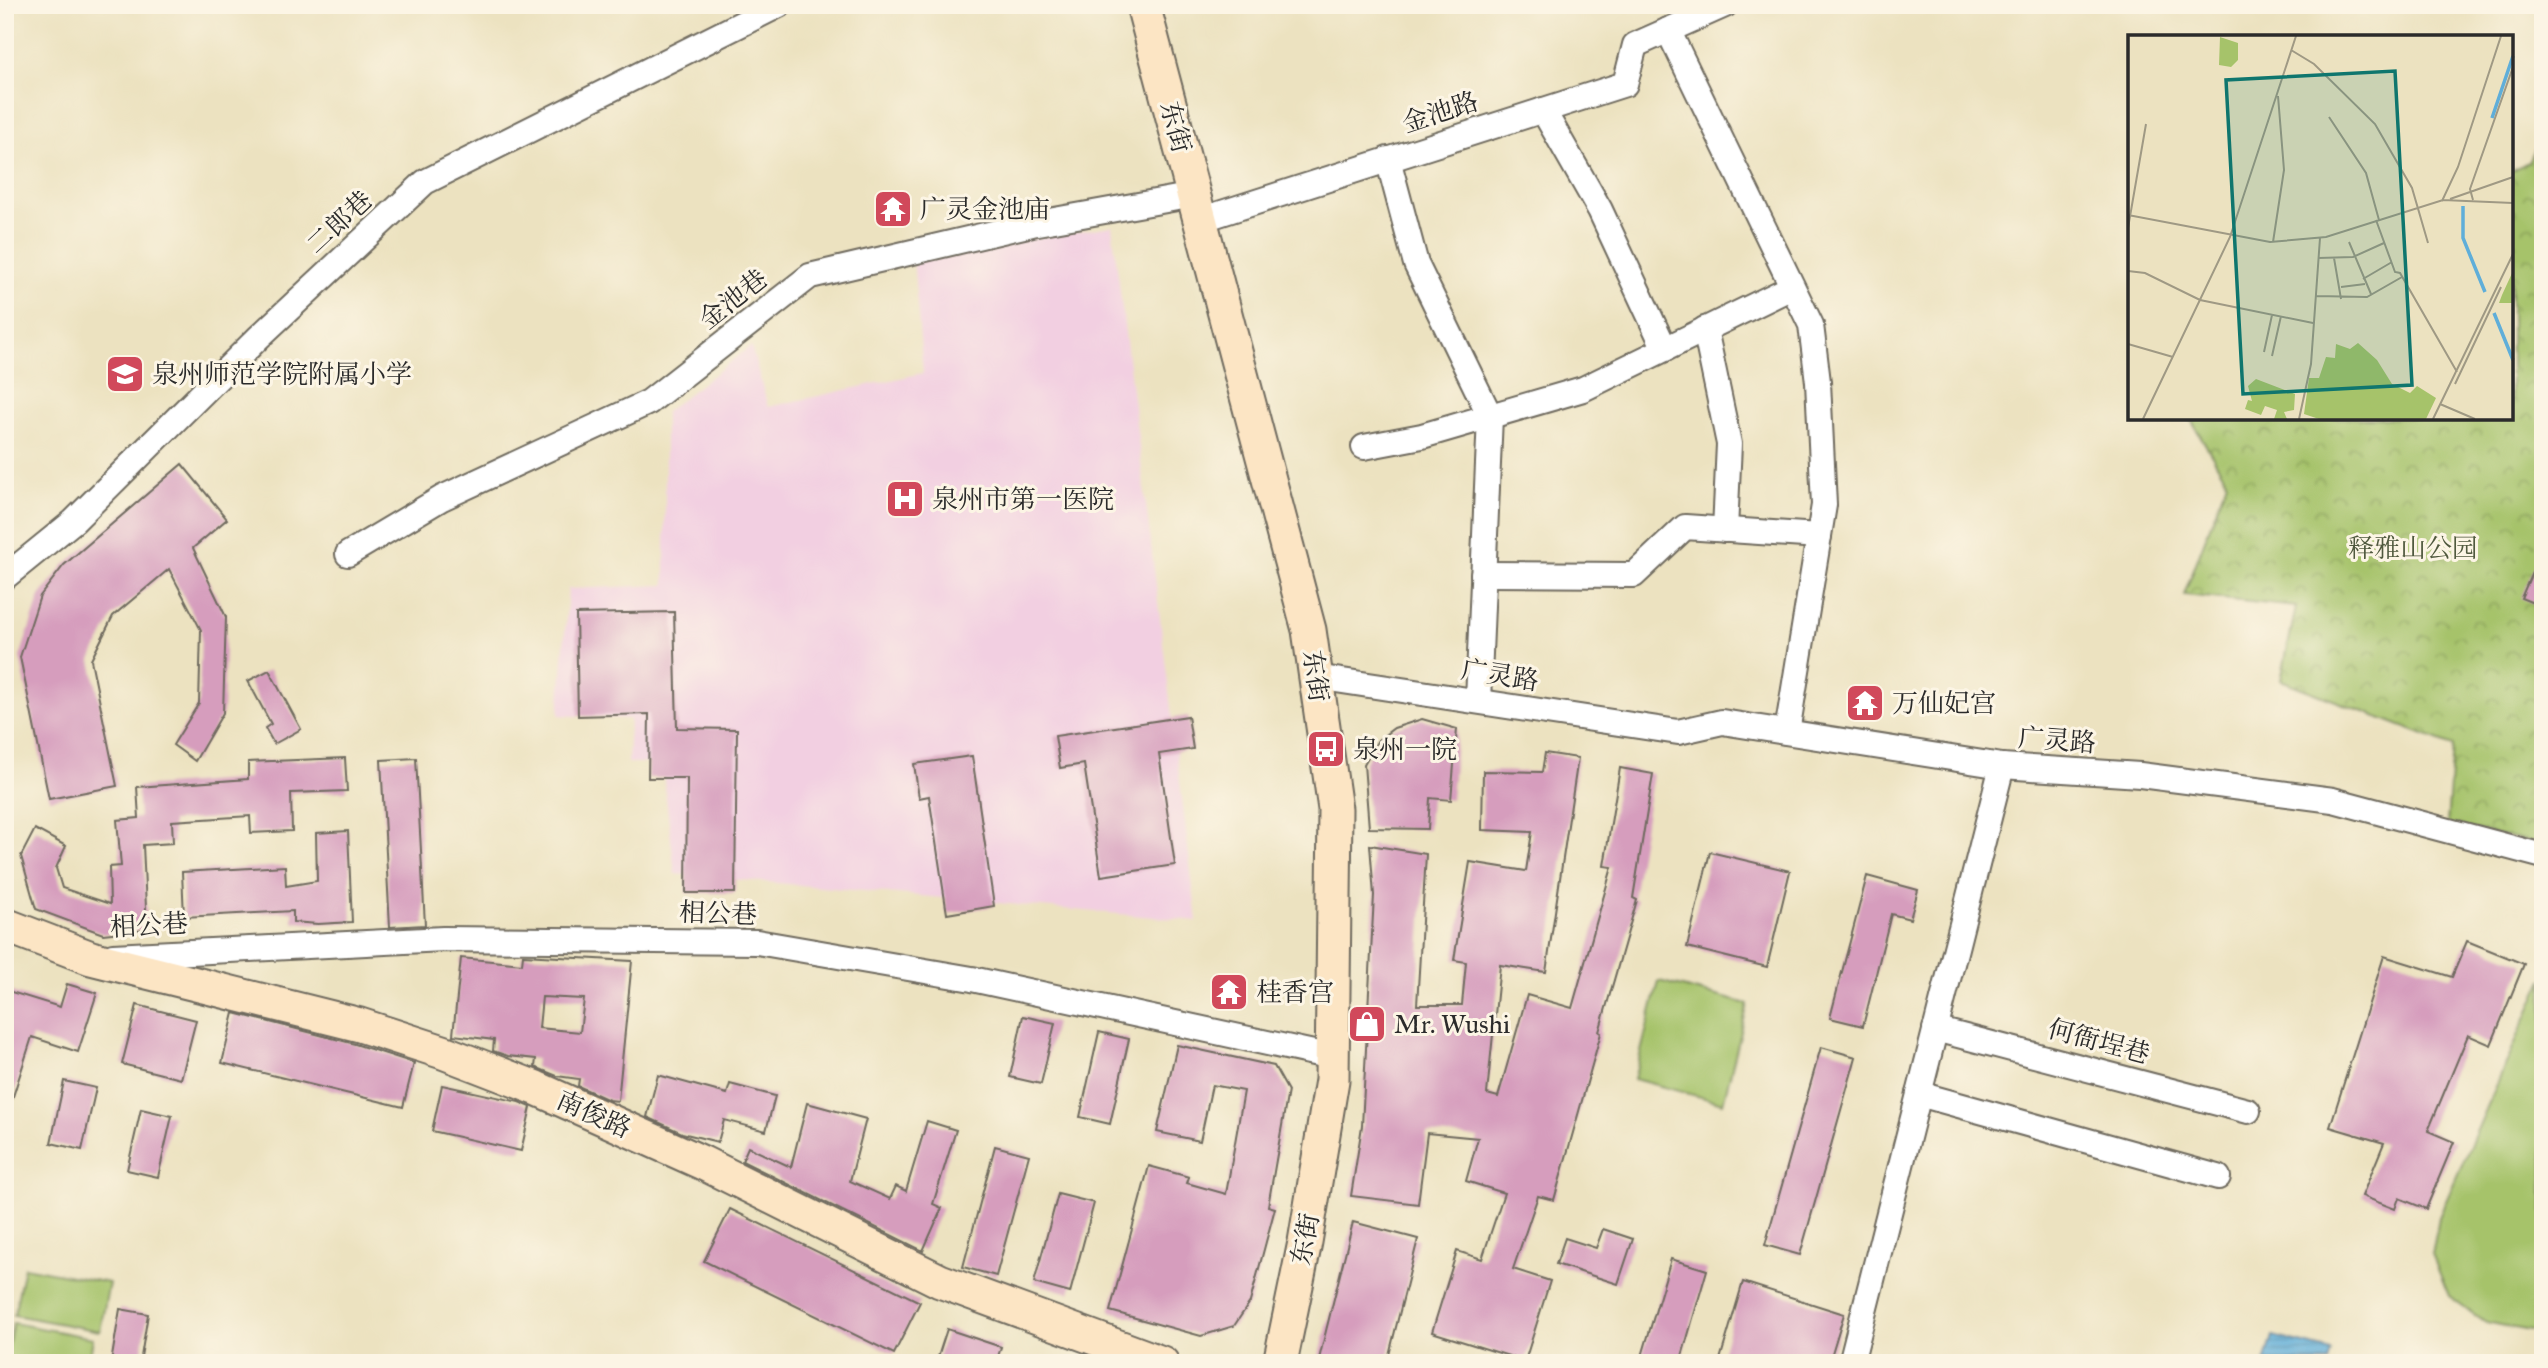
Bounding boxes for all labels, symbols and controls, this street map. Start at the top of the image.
inset map [2128,35,2513,420]
street label: 金池路 [1398,85,1482,139]
street label: 东街 [1154,98,1198,156]
street label: 二郎巷 [300,184,378,260]
temple icon: 广灵金池庙 [872,188,914,230]
place label: 广灵金池庙 [920,193,1050,225]
street label: 金池巷 [692,262,774,336]
school or university icon: 泉州师范学院附属小学 [104,353,146,395]
place label: 泉州师范学院附属小学 [152,358,412,390]
hospital icon: 泉州市第一医院 [884,478,926,520]
place label: 泉州市第一医院 [932,483,1114,515]
park label: 释雅山公园 [2348,532,2478,564]
street label: 东街 [1297,648,1335,704]
street label: 广灵路 [1459,653,1541,697]
temple icon: 万仙妃宫 [1844,682,1886,724]
place label: 万仙妃宫 [1892,687,1996,719]
street label: 广灵路 [2017,721,2097,759]
bus stop icon: 泉州一院 [1305,728,1347,770]
place label: 泉州一院 [1353,733,1457,765]
street label: 相公巷 [678,896,758,930]
street label: 相公巷 [109,907,189,943]
temple icon: 桂香宫 [1208,971,1250,1013]
place label: 桂香宫 [1256,976,1334,1008]
shop icon: Mr. Wushi [1346,1003,1388,1045]
place label: Mr. Wushi [1394,1008,1510,1040]
street label: 何衙埕巷 [2045,1012,2153,1070]
street label: 南俊路 [552,1084,636,1144]
street label: 东街 [1284,1210,1326,1268]

